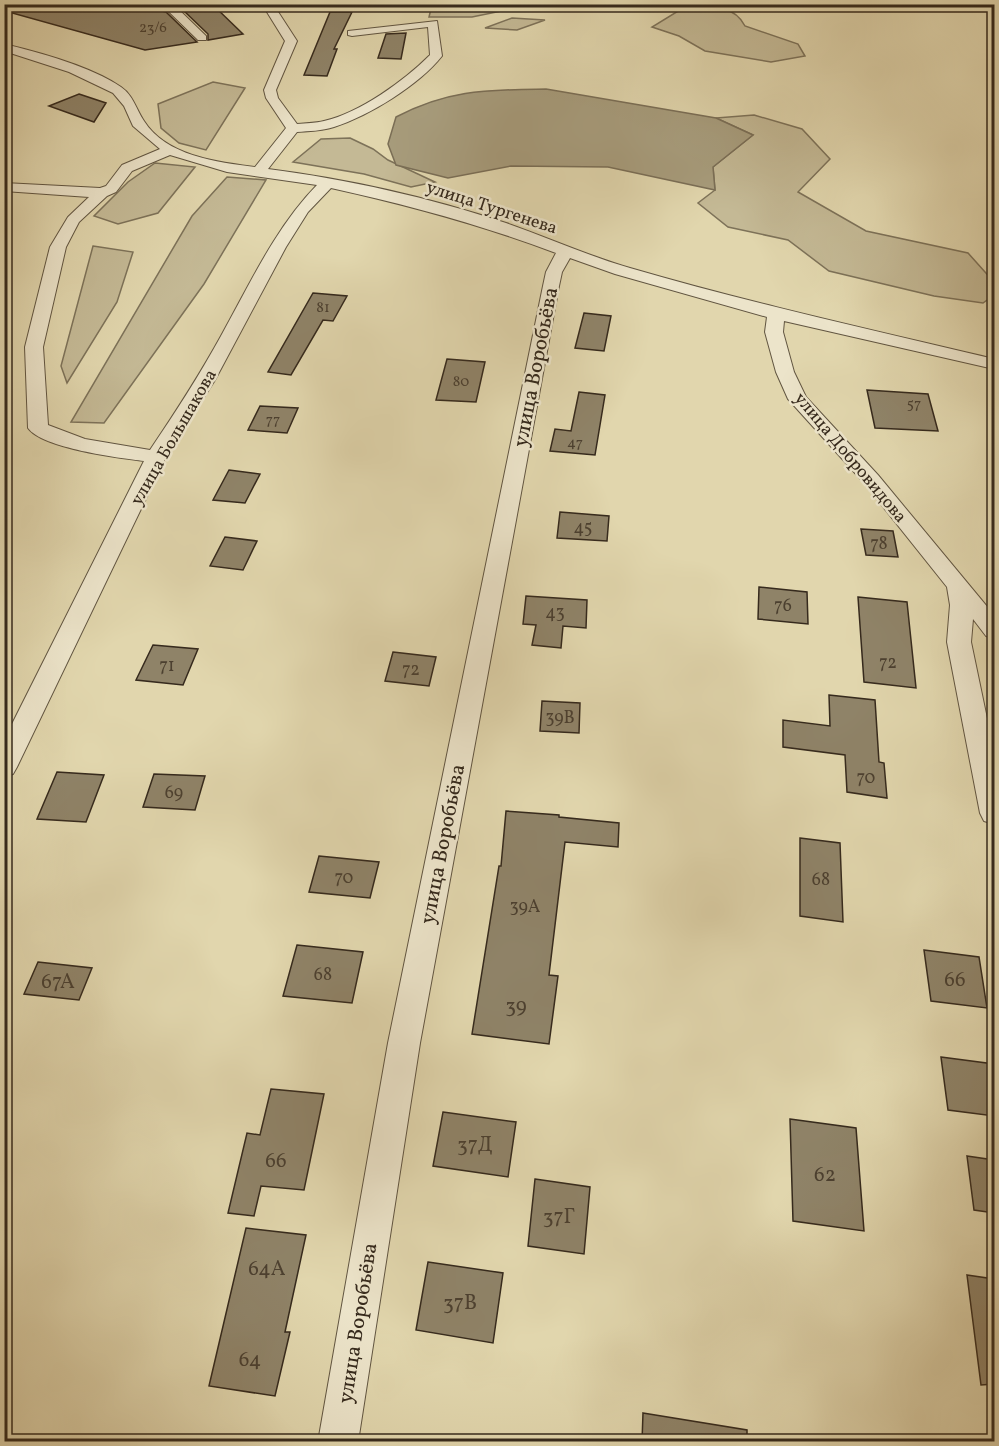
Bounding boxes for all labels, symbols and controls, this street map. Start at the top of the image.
house number: 23/6 [139,18,167,39]
street label: улица Тургенева [423,175,560,241]
street label: улица Воробьёва [507,285,566,450]
house number: 81 [316,298,330,319]
street label: улица Большакова [125,365,224,511]
house number: 80 [453,372,469,393]
street label: улица Добровидова [788,387,912,529]
house number: 57 [907,394,921,415]
house number: 77 [266,410,280,431]
house number: 47 [567,433,583,454]
house number: 45 [574,516,592,541]
house number: 78 [870,532,888,557]
house number: 76 [774,594,792,619]
house number: 43 [545,601,565,626]
house number: 72 [879,651,897,676]
house number: 71 [159,654,175,679]
house number: 72 [402,658,420,683]
house number: 39В [545,706,575,731]
street label: улица Воробьёва [414,762,473,927]
house number: 70 [857,766,876,791]
house number: 69 [165,781,183,806]
house number: 70 [335,866,354,891]
house number: 68 [812,868,830,893]
house number: 39А [510,895,541,920]
house number: 68 [314,963,332,988]
house number: 66 [944,966,966,995]
house number: 67А [41,968,75,997]
house number: 39 [505,992,527,1021]
house number: 37Д [457,1131,493,1160]
house number: 66 [265,1147,287,1176]
house number: 62 [814,1161,836,1190]
house number: 37Г [543,1203,575,1232]
street label: улица Воробьёва [331,1241,386,1406]
house number: 64А [248,1255,286,1284]
house number: 37В [443,1289,477,1318]
house number: 64 [239,1346,261,1375]

